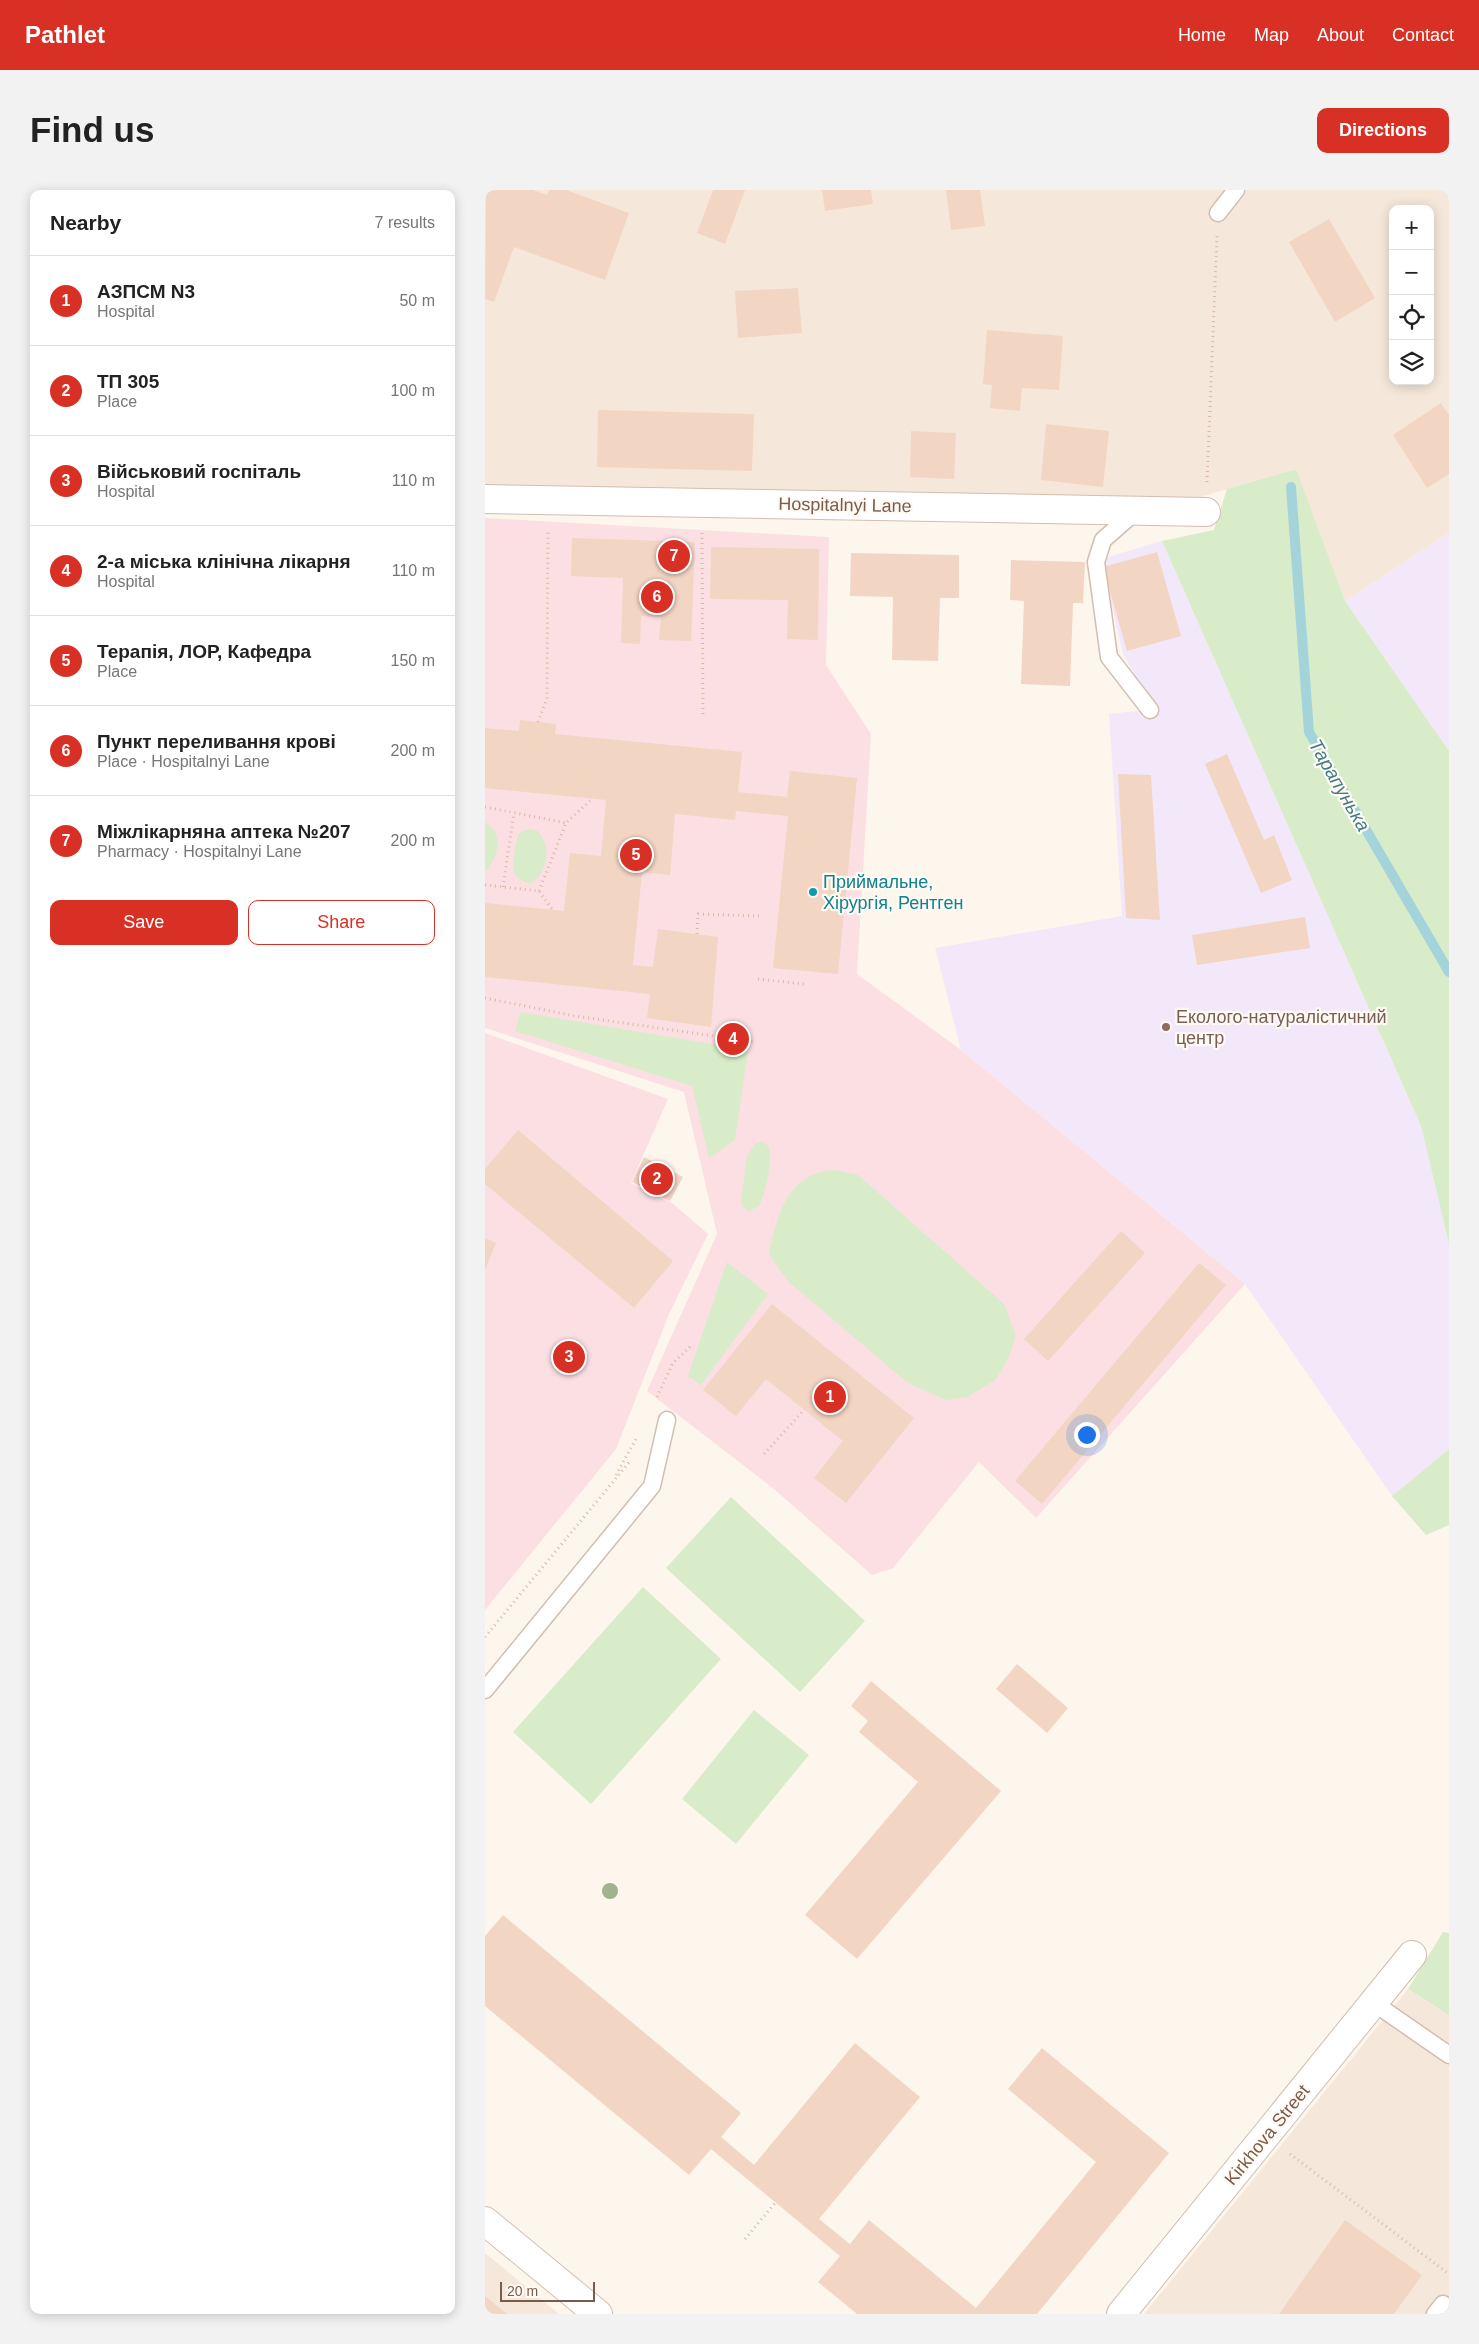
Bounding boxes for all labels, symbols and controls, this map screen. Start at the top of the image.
text: Pathlet [25,21,105,48]
text: Home [1178,25,1226,45]
text: Map [1254,25,1289,45]
text: About [1317,25,1364,45]
text: Contact [1392,25,1454,45]
button: Directions [1317,108,1449,153]
text: Find us [30,110,154,149]
map controls [1389,205,1434,385]
button: + [1389,205,1434,250]
text: Nearby [50,211,121,234]
text: 7 results [375,214,435,231]
button: − [1389,250,1434,295]
text: АЗПСМ N3 [97,281,195,302]
text: 1 [62,292,70,309]
text: 50 m [399,292,435,309]
button: locate [1389,295,1434,340]
text: Hospital [97,303,155,320]
button: layers [1389,340,1434,385]
text: ТП 305 [97,371,159,392]
text: 2 [62,382,70,399]
text: 100 m [391,382,435,399]
text: Place [97,393,137,410]
text: Військовий госпіталь [97,461,301,482]
text: 3 [62,472,70,489]
text: 110 m [392,472,435,489]
text: Hospital [97,483,155,500]
street label: Hospitalnyi Lane [778,494,912,516]
pin: 7 [658,537,690,575]
text: 2-а міська клінічна лікарня [97,551,350,572]
text: 4 [62,562,70,579]
text: 110 m [392,562,435,579]
text: Hospital [97,573,155,590]
pin: 6 [641,578,673,616]
text: Терапія, ЛОР, Кафедра [97,641,311,662]
text: 5 [62,652,70,669]
text: 150 m [391,652,435,669]
text: Place [97,663,137,680]
text: Пункт переливання крові [97,731,336,752]
water label: Тарапунька [1305,736,1374,835]
text: 6 [62,742,70,759]
text: 200 m [391,742,435,759]
text: Place · Hospitalnyi Lane [97,753,270,770]
text: Міжлікарняна аптека №207 [97,821,351,842]
text: 7 [62,832,70,849]
text: 200 m [391,832,435,849]
pin: 5 [620,836,652,874]
text: Pharmacy · Hospitalnyi Lane [97,843,302,860]
place label: Приймальне, Хірургія, Рентген [823,872,963,913]
marker: Приймальне, Хірургія, Рентген [807,886,819,898]
button: Save [50,900,238,945]
button: Share [248,900,435,945]
place label: Еколого-натуралістичний центр [1176,1007,1387,1048]
pin: 4 [717,1020,749,1058]
marker: Еколого-натуралістичний центр [1160,1021,1172,1033]
pin: 2 [641,1160,673,1198]
pin: 3 [553,1338,585,1376]
pin: 1 [814,1378,846,1416]
your location [1074,1422,1100,1448]
street label: Kirkhova Street [1221,2081,1313,2189]
scale bar [500,2279,595,2302]
text: 20 m [507,2283,538,2299]

